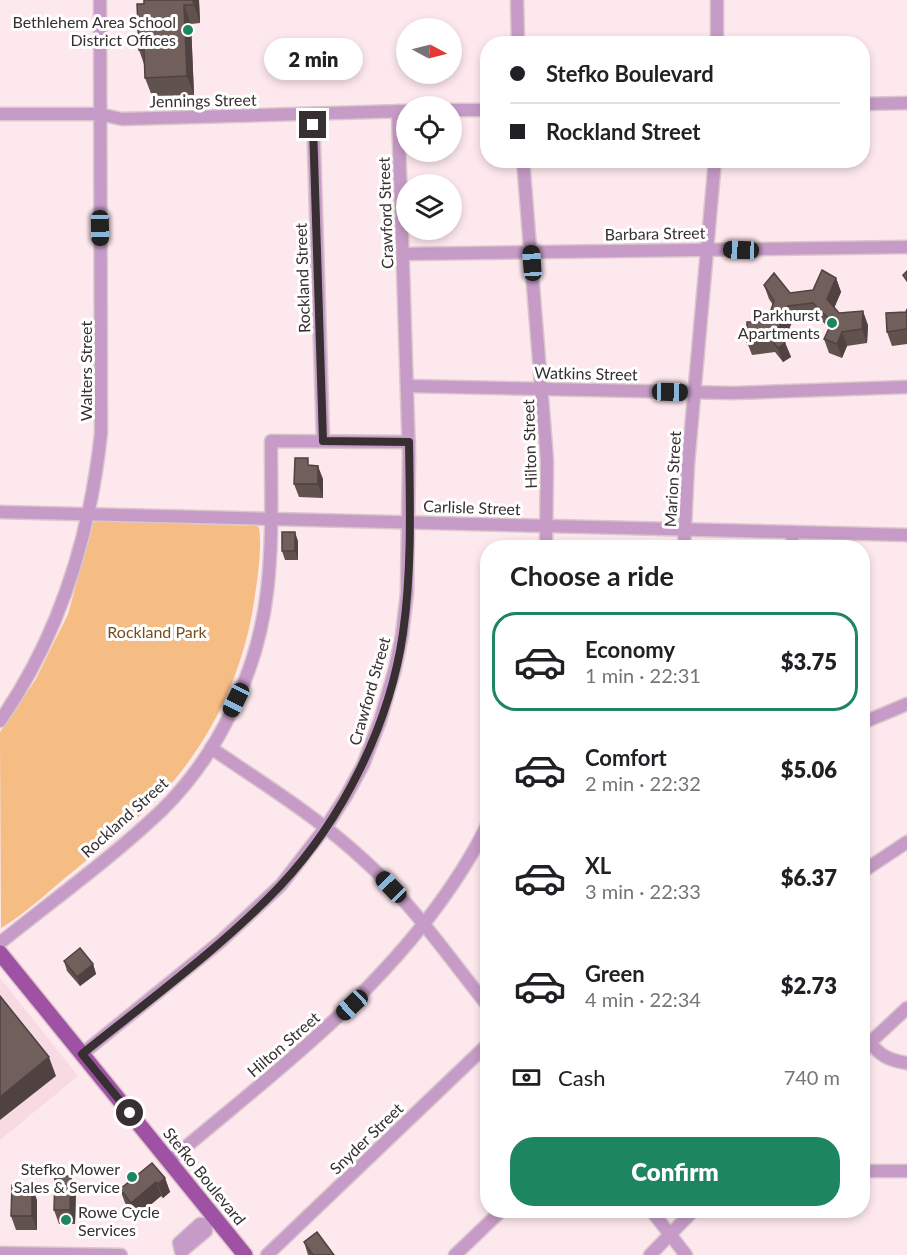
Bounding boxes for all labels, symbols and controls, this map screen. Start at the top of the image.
place label: Bethlehem Area School District Offices [12,12,176,49]
north arrow [396,18,462,84]
map controls [396,18,462,240]
marker: Bethlehem Area School District Offices [181,23,195,37]
callout: 2 min [264,38,362,80]
text: 2 min [289,47,338,71]
text: Stefko Boulevard [546,60,714,87]
street label: Jennings Street [149,90,257,110]
button: locate [396,96,462,162]
route end [299,111,326,138]
text: Rockland Street [546,118,701,145]
street label: Crawford Street [374,156,396,269]
button: layers [396,174,462,240]
car [91,210,109,246]
street label: Rockland Street [291,222,313,333]
street label: Barbara Street [604,223,706,243]
car [723,240,759,260]
car [522,244,542,282]
place label: Parkhurst Apartments [738,305,820,342]
marker: Parkhurst Apartments [825,316,839,330]
street label: Walters Street [76,321,95,421]
street label: Watkins Street [534,363,638,383]
car [652,383,688,401]
street label: Hilton Street [518,399,540,489]
street label: Marion Street [660,430,684,528]
street label: Carlisle Street [423,496,521,518]
text: Choose a ride [510,559,674,592]
park label: Rockland Park [107,622,208,641]
street label: Crawford Street [344,634,394,747]
icon: car [513,635,567,689]
text: Economy [585,636,675,663]
text: $3.75 [781,648,837,675]
text: 1 min · 22:31 [585,663,701,687]
car [220,680,252,720]
icon: car [513,743,567,797]
text: Comfort [585,744,667,771]
text: $5.06 [781,756,837,783]
text: 2 min · 22:32 [585,771,701,795]
street label: Rockland Street [77,773,171,861]
icon: car [513,851,567,905]
text: XL [585,852,611,879]
text: $6.37 [781,864,837,891]
car [372,868,410,906]
text: 3 min · 22:33 [585,879,701,903]
icon: car [513,959,567,1013]
text: Green [585,960,645,987]
text: $2.73 [781,972,837,999]
car [333,986,371,1024]
text: 4 min · 22:34 [585,987,701,1011]
street label: Hilton Street [243,1007,323,1081]
icon: cash [510,1061,543,1094]
text: Cash [558,1064,605,1091]
text: 740 m [784,1065,840,1089]
street label: Snyder Street [325,1098,407,1178]
route start [116,1099,143,1126]
street label: Stefko Boulevard [160,1124,250,1228]
button: Confirm [510,1137,840,1206]
place label: Stefko Mower Sales & Service [14,1159,120,1196]
marker: Stefko Mower Sales & Service [125,1170,139,1184]
place label: Rowe Cycle Services [78,1202,160,1239]
marker: Rowe Cycle Services [59,1213,73,1227]

